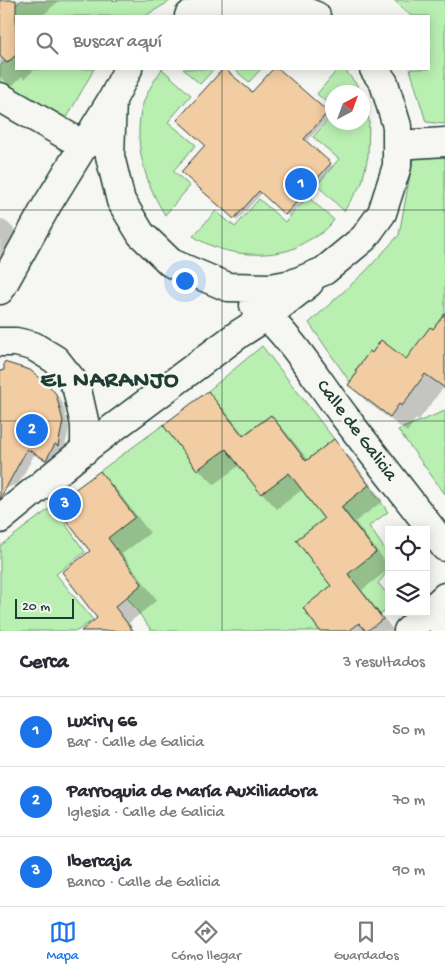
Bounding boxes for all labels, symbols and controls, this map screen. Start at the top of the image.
search box [15,15,430,70]
icon: search [33,29,61,57]
text: Buscar aquí [73,31,162,54]
north arrow [325,85,370,130]
pin: 1 [285,165,317,203]
your location [172,268,198,294]
district label: EL NARANJO [41,367,179,396]
street label: Calle de Galicia [310,376,402,487]
pin: 2 [16,411,48,449]
pin: 3 [49,485,81,523]
map controls [385,526,430,616]
button: locate [385,526,430,571]
button: layers [385,571,430,616]
scale bar [15,596,74,619]
text: 20 m [22,599,50,616]
text: Cerca [20,651,68,676]
text: 3 resultados [343,654,425,673]
text: Luxiry 66 [67,711,137,734]
text: 1 [33,722,39,741]
text: 50 m [392,722,425,741]
text: Bar · Calle de Galicia [67,734,204,753]
text: Parroquia de María Auxiliadora [67,781,317,804]
text: 2 [32,792,40,811]
text: 70 m [392,792,425,811]
text: Iglesia · Calle de Galicia [67,804,224,823]
text: Ibercaja [67,851,131,874]
text: 3 [32,862,40,881]
text: 90 m [393,862,425,881]
text: Banco · Calle de Galicia [67,874,220,893]
tab: Mapa [46,918,79,965]
tab: Cómo llegar [171,918,241,965]
tab: Guardados [334,918,399,965]

